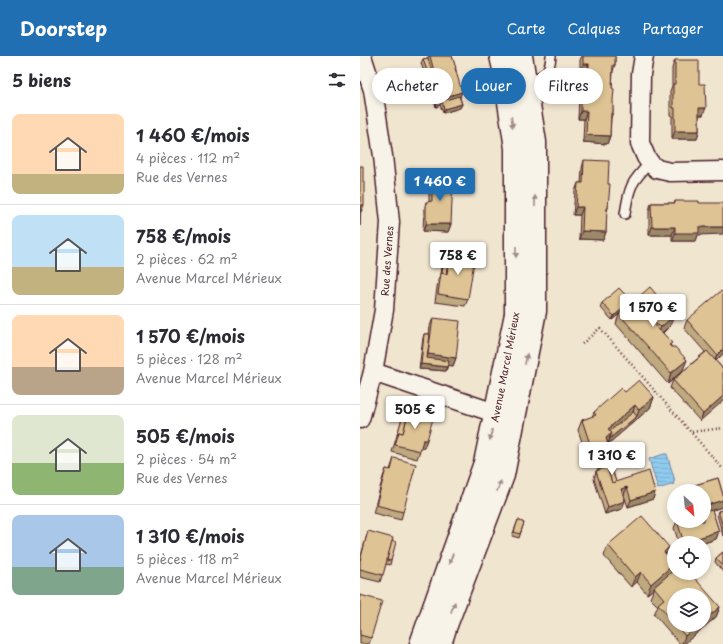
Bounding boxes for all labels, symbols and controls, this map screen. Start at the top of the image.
text: Doorstep [20,14,107,42]
text: Carte [507,18,546,39]
text: Calques [568,18,620,39]
text: Partager [642,18,703,39]
text: 5 biens [12,67,71,93]
chip: Acheter [372,68,453,104]
chip: Louer [461,68,526,104]
chip: Filtres [534,68,603,104]
icon: filters [326,69,348,91]
one-way arrow [509,116,515,128]
text: 1 460 €/mois [136,122,250,148]
icon: home [44,130,92,178]
text: 4 pièces · 112 m² [136,148,240,167]
text: Rue des Vernes [136,167,227,186]
pin: 1 460 € [403,168,477,202]
text: 1 460 € [414,171,466,190]
one-way arrow [532,194,538,207]
text: 758 €/mois [136,223,231,249]
street label: Rue des Vernes [377,225,396,297]
icon: home [44,231,92,279]
pin: 758 € [430,242,486,276]
text: 758 € [439,245,477,264]
one-way arrow [513,246,519,259]
text: 2 pièces · 62 m² [136,249,238,268]
text: Avenue Marcel Mérieux [136,268,281,287]
pin: 1 570 € [616,294,690,328]
text: 1 570 € [629,297,677,316]
street label: Avenue Marcel Mérieux [486,311,523,423]
text: 1 570 €/mois [136,323,245,349]
icon: home [44,331,92,379]
text: 5 pièces · 128 m² [136,349,242,368]
one-way arrow [523,352,529,365]
text: Avenue Marcel Mérieux [136,368,281,387]
pin: 505 € [387,396,443,430]
text: 505 € [395,399,435,418]
text: 505 €/mois [136,423,235,449]
one-way arrow [488,429,494,441]
icon: home [44,431,92,479]
pin: 1 310 € [575,442,649,476]
text: 1 310 € [588,445,636,464]
text: 2 pièces · 54 m² [136,449,237,468]
text: Rue des Vernes [136,468,227,487]
one-way arrow [496,479,502,491]
north arrow [667,484,711,528]
map controls [667,484,711,632]
text: 1 310 €/mois [136,523,244,549]
icon: home [44,531,92,579]
button: locate [667,536,711,580]
text: 5 pièces · 118 m² [136,549,239,568]
one-way arrow [448,553,454,565]
text: Avenue Marcel Mérieux [136,568,281,587]
button: layers [667,588,711,632]
one-way arrow [450,601,456,613]

